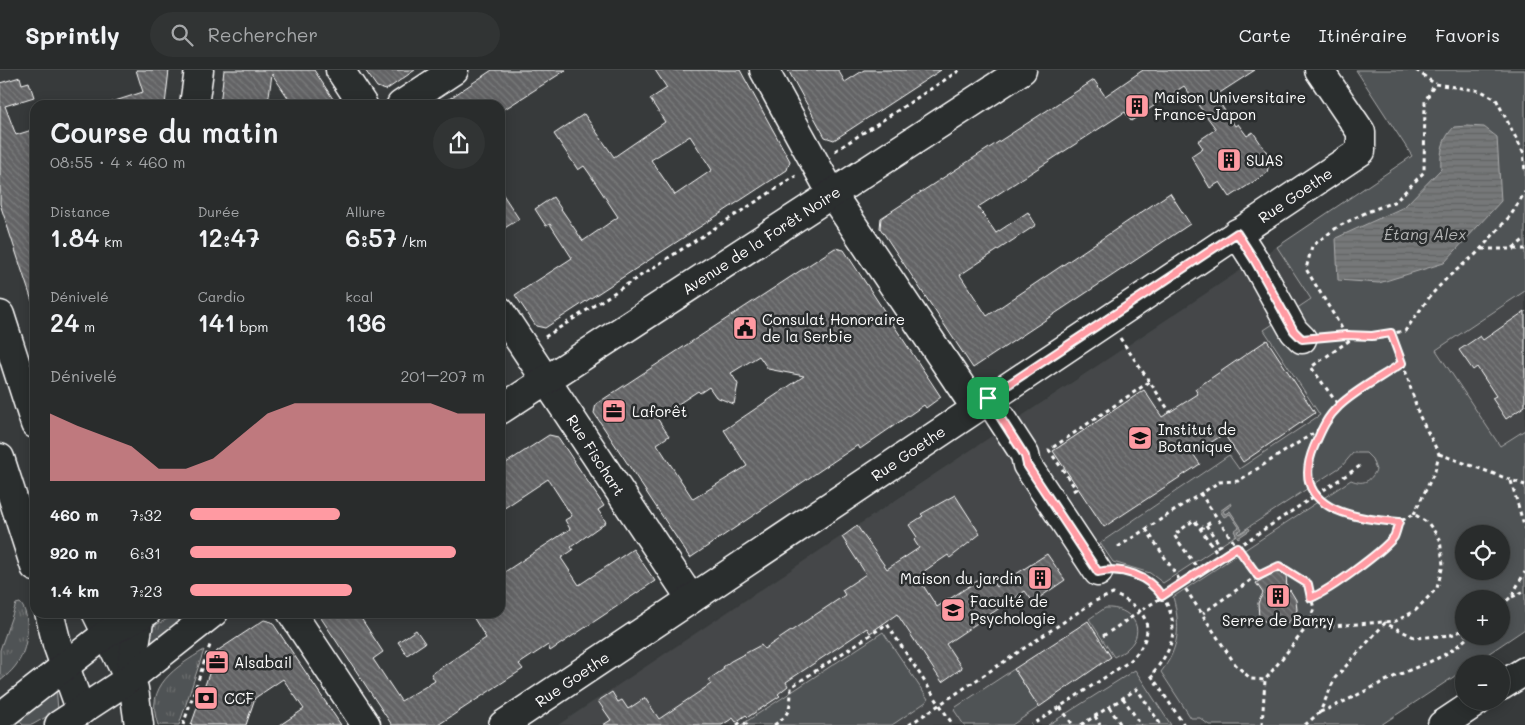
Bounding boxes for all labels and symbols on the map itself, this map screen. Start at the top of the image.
place label: Maison Universitaire France-Japon [1154,87,1306,124]
building icon: Maison Universitaire France-Japon [1124,93,1150,119]
building icon: SUAS [1216,147,1242,173]
place label: SUAS [1246,150,1283,170]
street label: Rue Goethe [1254,163,1336,227]
street label: Avenue de la Forêt Noire [678,181,844,299]
water label: Étang Alex [1384,223,1466,244]
place label: Consulat Honoraire de la Serbie [762,309,905,346]
public building icon: Consulat Honoraire de la Serbie [732,315,758,341]
pin [967,377,1009,419]
office icon: Laforêt [601,398,627,424]
place label: Laforêt [632,401,687,421]
street label: Rue Fischart [562,411,630,499]
place label: Institut de Botanique [1158,419,1236,456]
street label: Rue Goethe [867,421,949,485]
school or university icon: Institut de Botanique [1127,425,1153,451]
building icon: Maison du jardin [1027,565,1053,591]
place label: Maison du jardin [900,568,1022,588]
building icon: Serre de Barry [1265,583,1291,609]
place label: Faculté de Psychologie [970,591,1056,628]
school or university icon: Faculté de Psychologie [940,597,966,623]
place label: Serre de Barry [1222,610,1334,630]
street label: Rue Goethe [531,647,613,711]
office icon: Alsabail [204,649,230,675]
place label: Alsabail [234,652,292,672]
bank icon: CCF [193,685,219,711]
place label: CCF [224,688,254,708]

